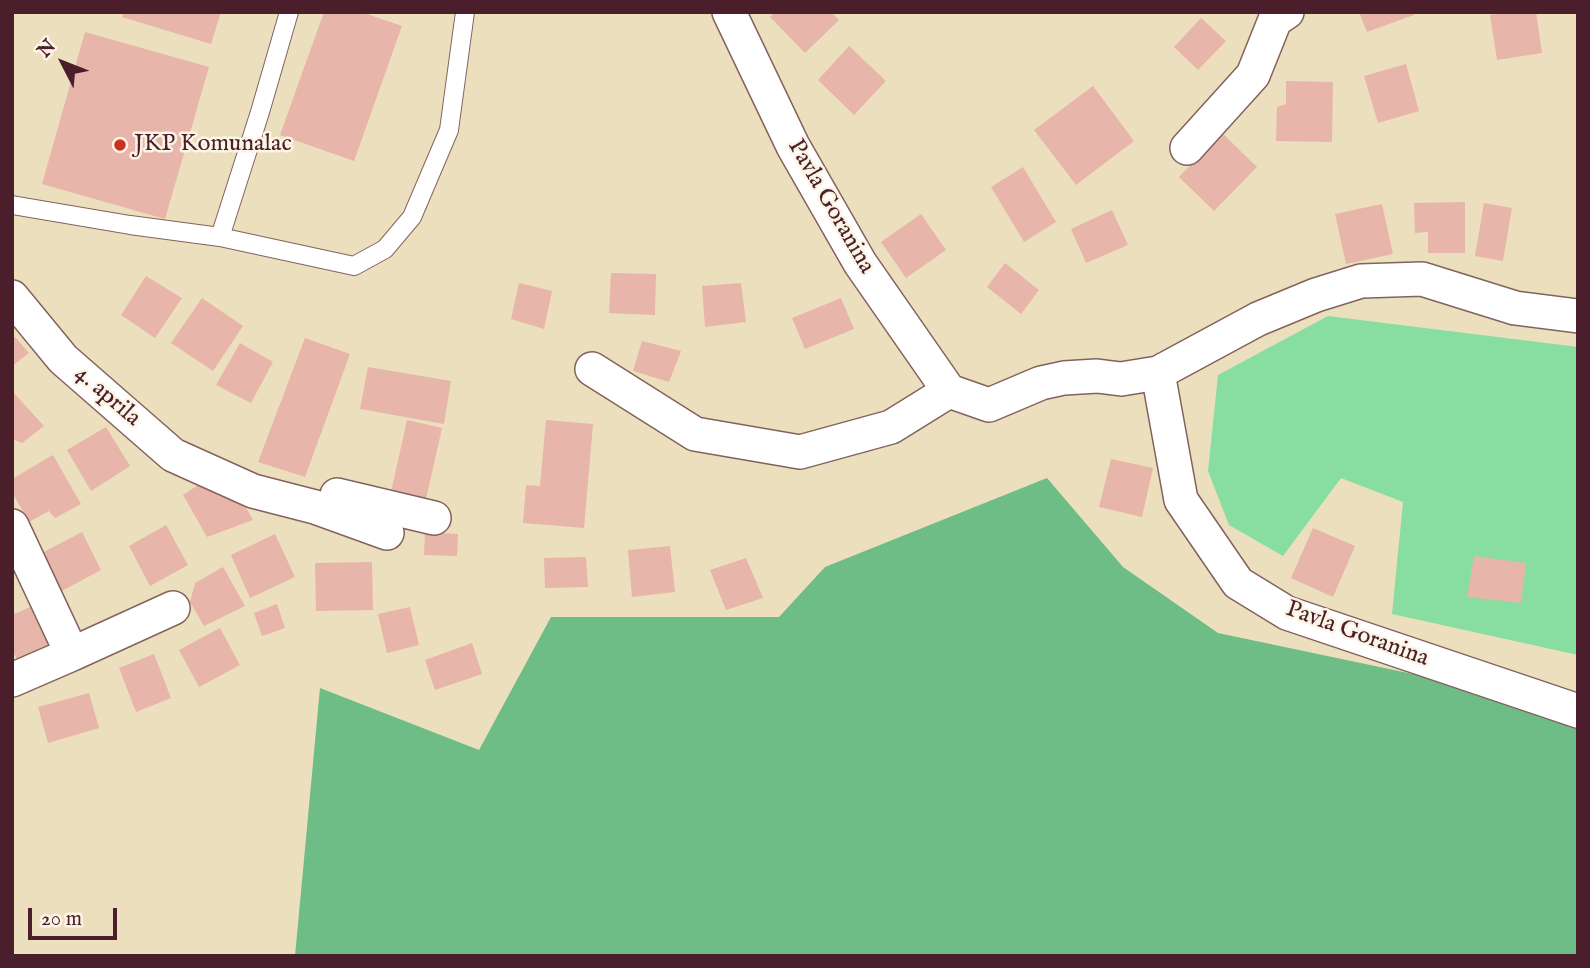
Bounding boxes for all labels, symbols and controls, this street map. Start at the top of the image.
north arrow [28,28,98,98]
text: N [33,35,62,63]
place label: JKP Komunalac [134,131,292,159]
street label: Pavla Goranina [780,135,880,279]
marker: JKP Komunalac [112,137,128,153]
street label: 4. aprila [68,360,146,434]
street label: Pavla Goranina [1282,596,1432,674]
scale bar [32,894,121,938]
text: 20 m [41,906,82,933]

